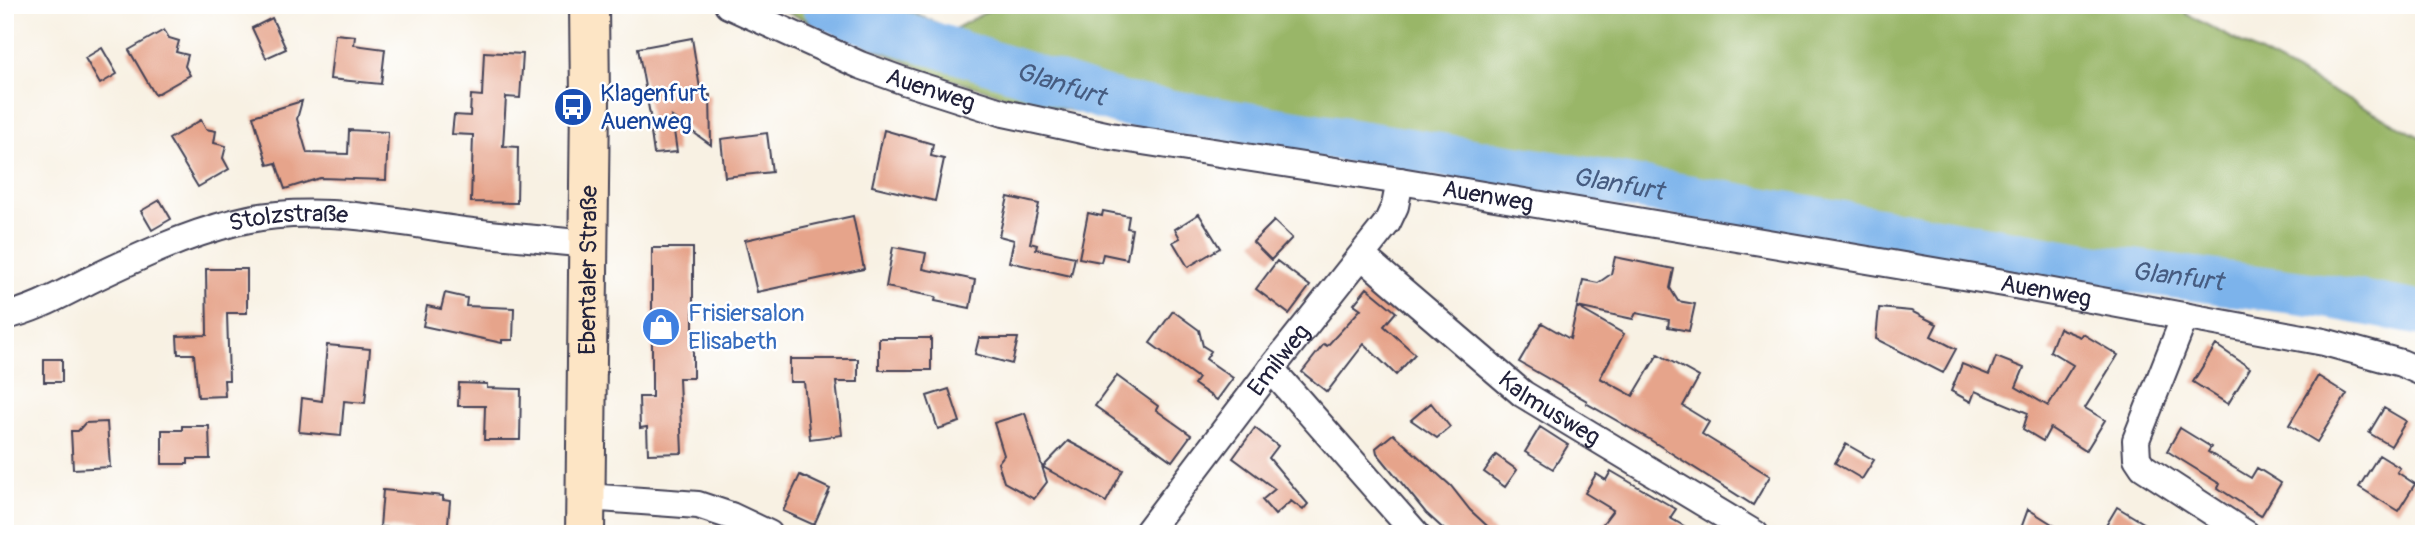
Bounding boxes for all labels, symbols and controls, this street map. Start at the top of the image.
water label: Glanfurt [1012,55,1112,114]
street label: Auenweg [882,61,979,117]
place label: Klagenfurt Auenweg [600,79,708,136]
bus stop icon: Klagenfurt Auenweg [552,86,594,128]
water label: Glanfurt [1570,161,1669,208]
street label: Auenweg [1440,174,1536,218]
street label: Ebentaler Straße [573,185,604,355]
street label: Stolzstraße [226,199,350,238]
water label: Glanfurt [2130,255,2228,299]
street label: Auenweg [1998,268,2094,313]
place label: Frisiersalon Elisabeth [688,299,805,356]
shop icon: Frisiersalon Elisabeth [640,306,682,348]
street label: Emilweg [1241,318,1316,402]
street label: Kalmusweg [1492,365,1606,452]

